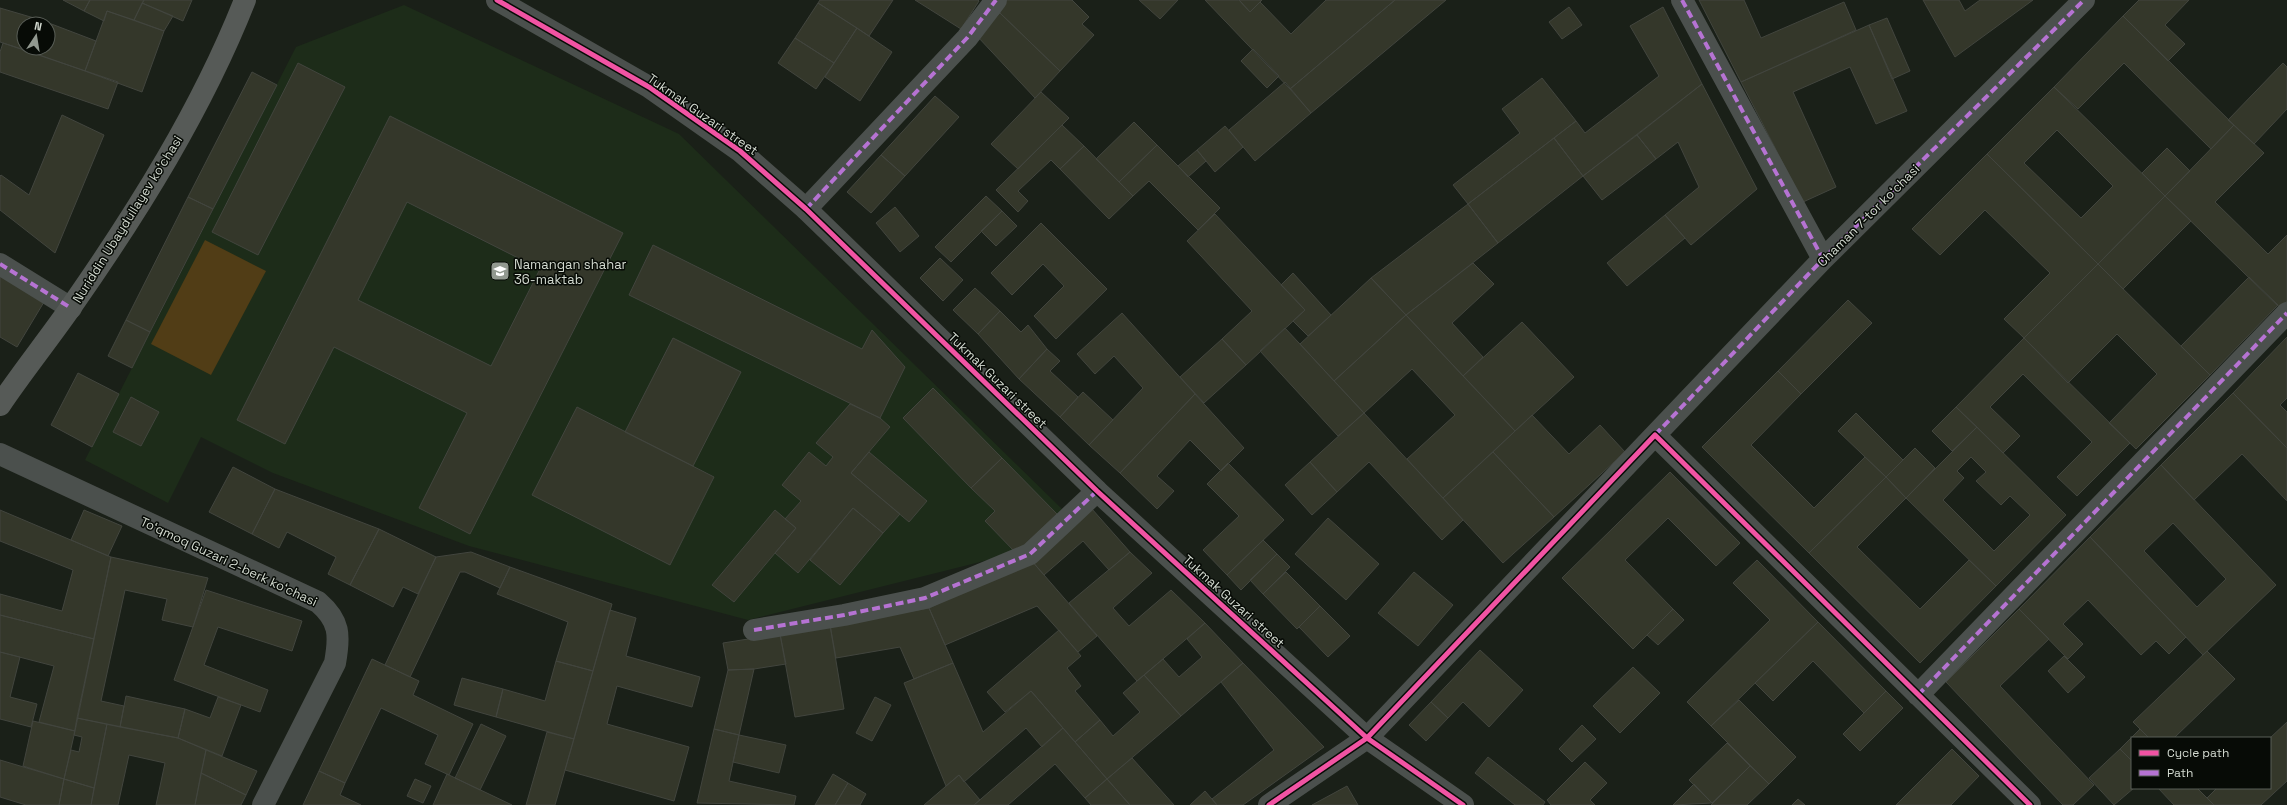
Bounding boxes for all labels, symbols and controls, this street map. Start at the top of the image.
north arrow [16,16,56,56]
text: N [33,19,43,34]
street label: Tukmak Guzari street [644,70,761,159]
street label: Nuriddin Ubaydullayev koʻchasi [69,132,186,306]
street label: Chaman 7-tor koʻchasi [1813,160,1923,270]
place label: Namangan shahar 36-maktab [514,256,627,288]
school or university icon: Namangan shahar 36-maktab [489,260,511,282]
street label: Tukmak Guzari street [945,329,1051,432]
street label: Toʻqmoq Guzari 2-berk koʻchasi [137,513,320,610]
street label: Tukmak Guzari street [1179,551,1288,652]
legend [2131,737,2271,789]
text: Cycle path [2167,745,2229,761]
text: Path [2167,765,2193,781]

